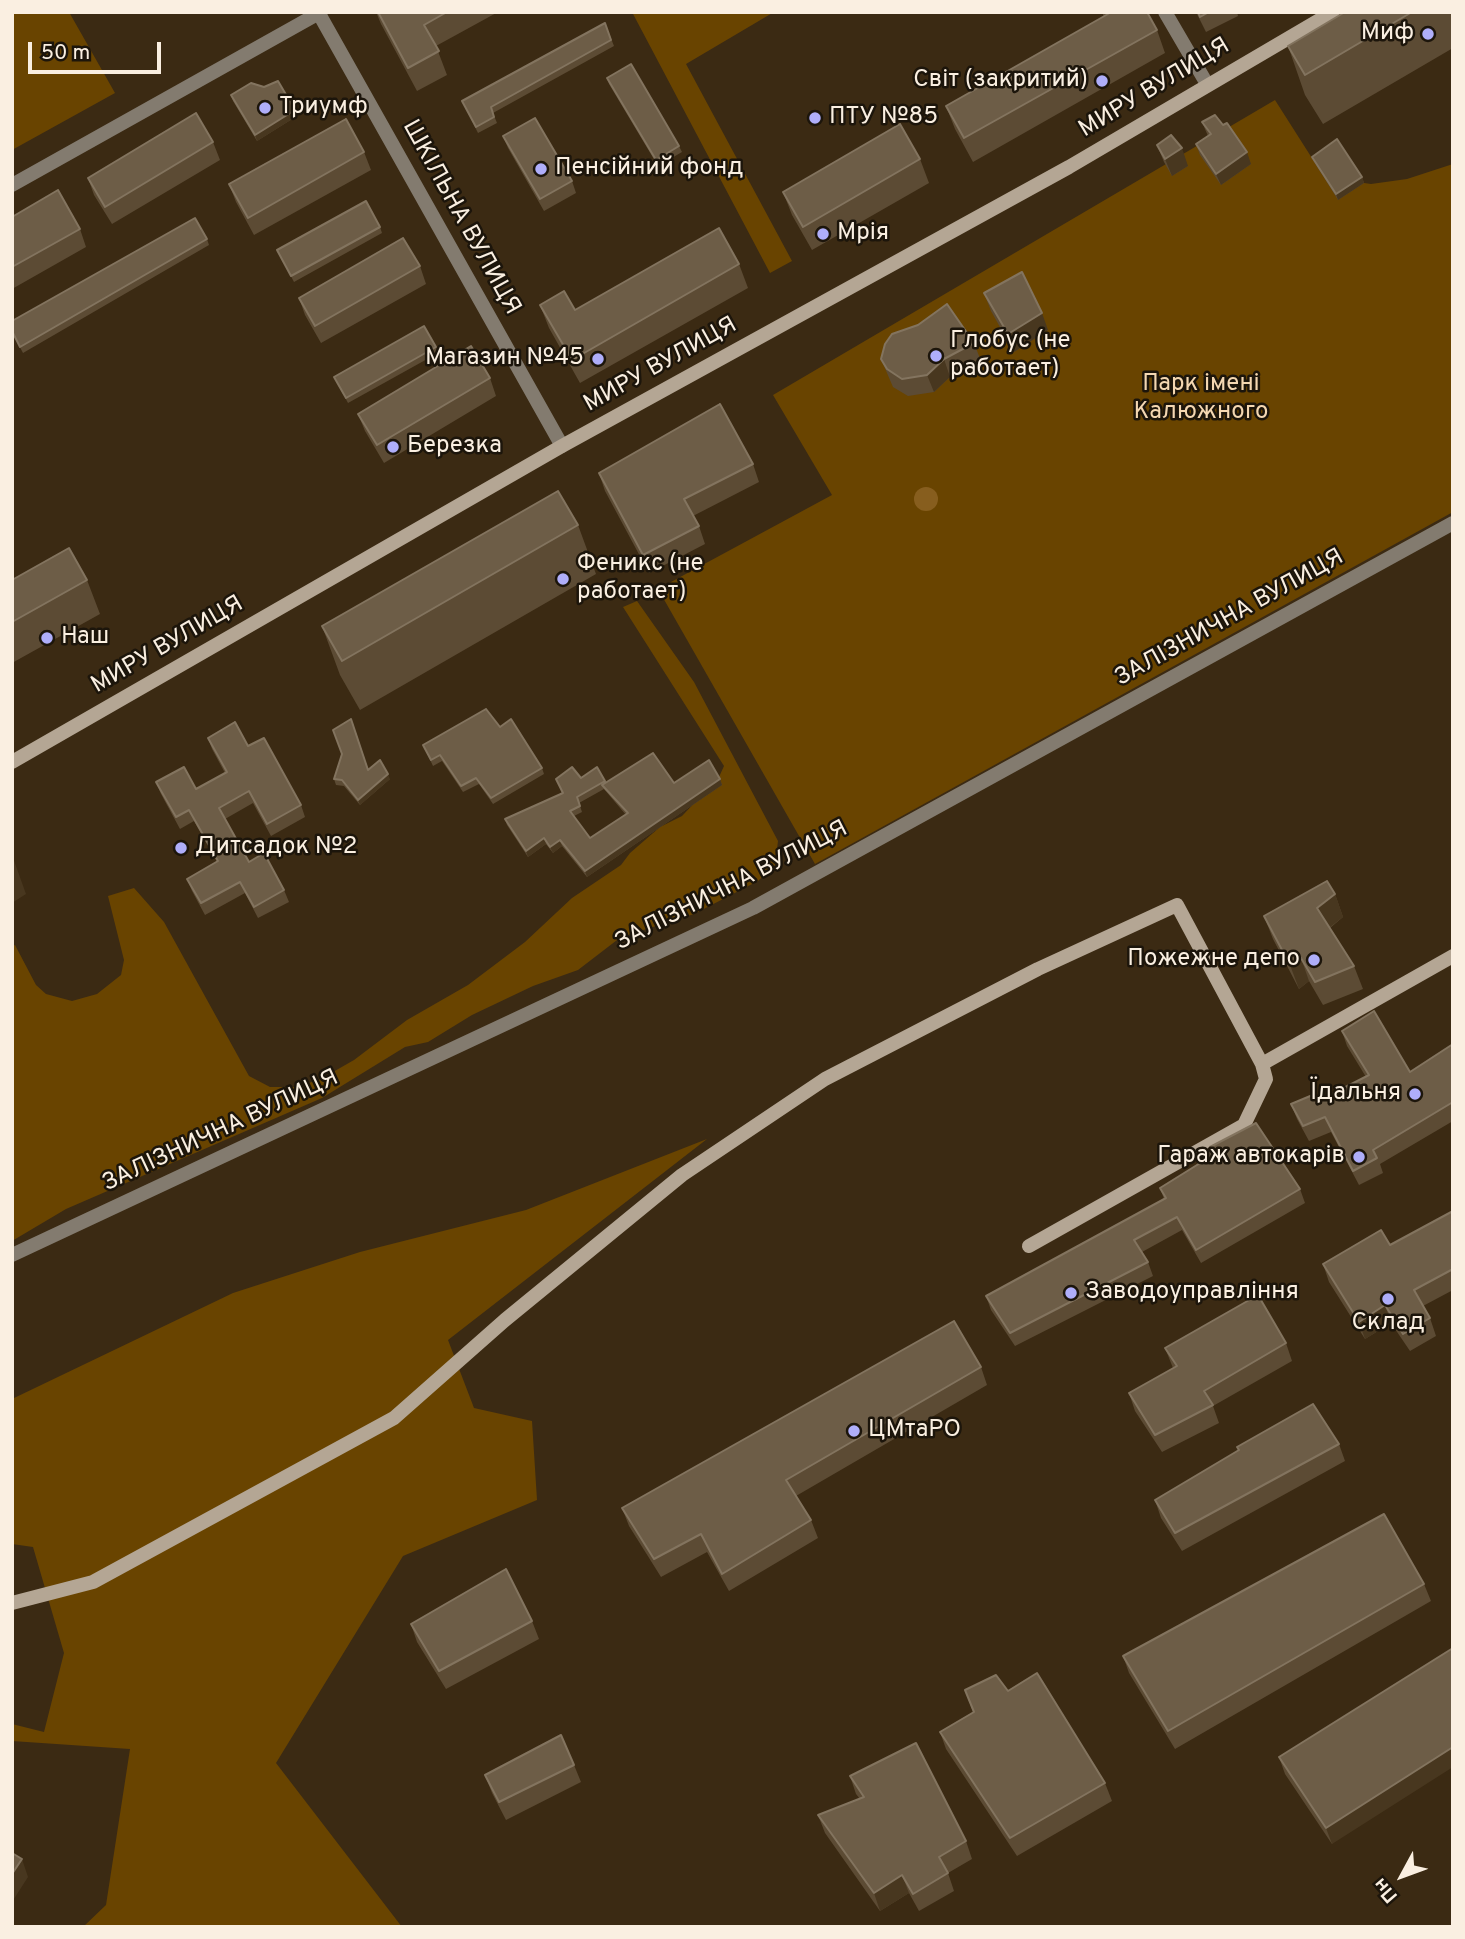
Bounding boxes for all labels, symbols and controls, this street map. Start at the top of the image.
place label: Миф [1361,20,1414,48]
marker: Миф [1420,26,1436,42]
scale bar [32,28,164,72]
street label: МИРУ ВУЛИЦЯ [1074,33,1236,145]
text: 50 m [41,40,90,67]
place label: Світ (закритий) [913,67,1088,95]
marker: Світ (закритий) [1094,73,1110,89]
place label: Триумф [279,94,368,122]
marker: Триумф [257,100,273,116]
place label: ПТУ №85 [829,104,938,132]
marker: ПТУ №85 [807,110,823,126]
street label: ШКІЛЬНА ВУЛИЦЯ [394,116,526,320]
place label: Пенсійний фонд [555,155,743,183]
marker: Пенсійний фонд [533,161,549,177]
place label: Мрія [837,220,889,248]
marker: Мрія [815,226,831,242]
street label: МИРУ ВУЛИЦЯ [579,312,743,420]
place label: Глобус (не работает) [950,328,1070,384]
place label: Магазин №45 [425,345,584,373]
marker: Глобус (не работает) [928,348,944,364]
marker: Магазин №45 [590,351,606,367]
park label: Парк імені Калюжного [1133,371,1269,427]
place label: Березка [407,433,502,461]
marker: Березка [385,439,401,455]
street label: ЗАЛІЗНИЧНА ВУЛИЦЯ [1110,544,1350,694]
place label: Феникс (не работает) [577,551,703,607]
marker: Феникс (не работает) [555,571,571,587]
street label: МИРУ ВУЛИЦЯ [87,591,249,701]
place label: Наш [61,624,109,652]
marker: Наш [39,630,55,646]
street label: ЗАЛІЗНИЧНА ВУЛИЦЯ [611,816,853,958]
place label: Дитсадок №2 [195,834,357,862]
marker: Дитсадок №2 [173,840,189,856]
place label: Пожежне депо [1127,946,1300,974]
marker: Пожежне депо [1306,952,1322,968]
street label: ЗАЛІЗНИЧНА ВУЛИЦЯ [98,1065,344,1199]
place label: Їдальня [1310,1080,1401,1108]
marker: Їдальня [1407,1086,1423,1102]
place label: Гараж автокарів [1157,1143,1345,1171]
marker: Гараж автокарів [1351,1149,1367,1165]
place label: Заводоуправління [1085,1279,1299,1307]
marker: Заводоуправління [1063,1285,1079,1301]
marker: Склад [1380,1291,1396,1307]
place label: Склад [1351,1310,1425,1338]
place label: ЦМтаРО [868,1417,961,1445]
marker: ЦМтаРО [846,1423,862,1439]
north arrow [1367,1841,1437,1911]
text: Пн [1369,1872,1404,1907]

